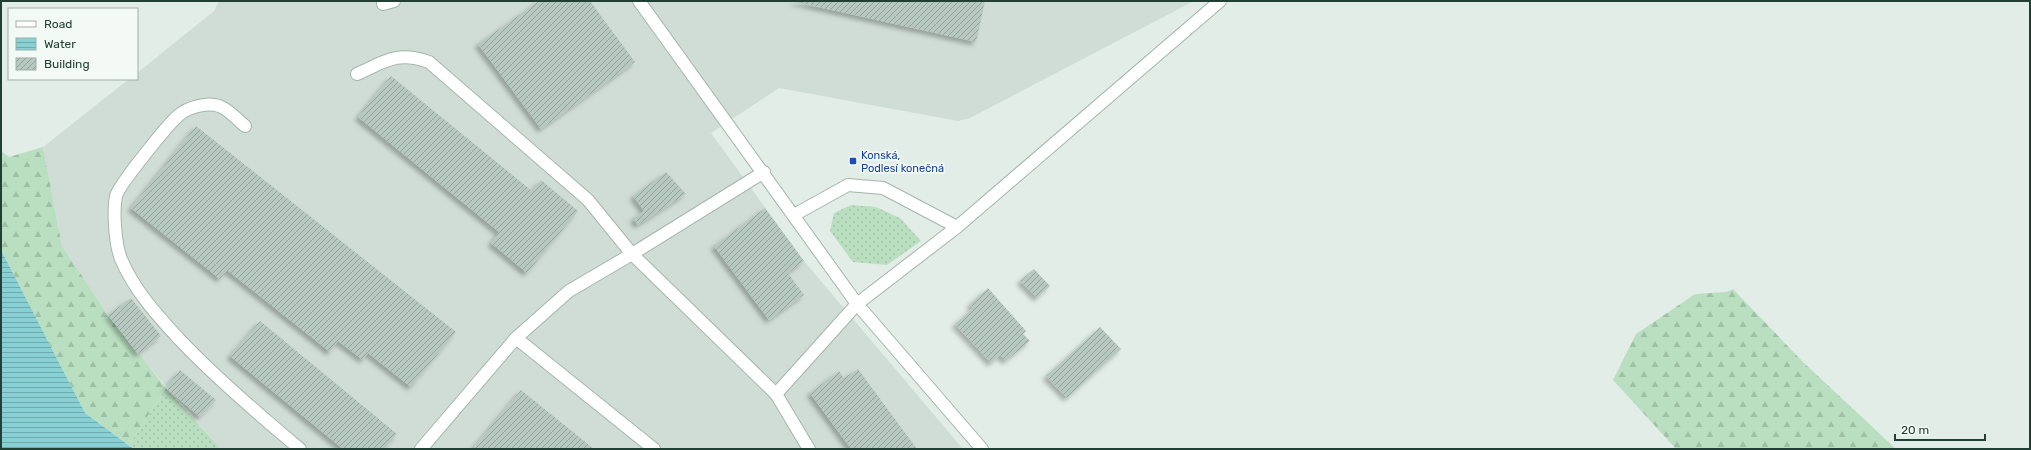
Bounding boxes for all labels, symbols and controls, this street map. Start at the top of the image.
legend [8,8,138,80]
text: Road [44,17,72,31]
text: Water [44,37,76,51]
text: Building [44,57,90,71]
place label: Konská, Podlesí konečná [861,149,944,175]
marker: Konská, Podlesí konečná [848,156,858,166]
scale bar [1895,416,1985,442]
text: 20 m [1901,423,1929,437]

